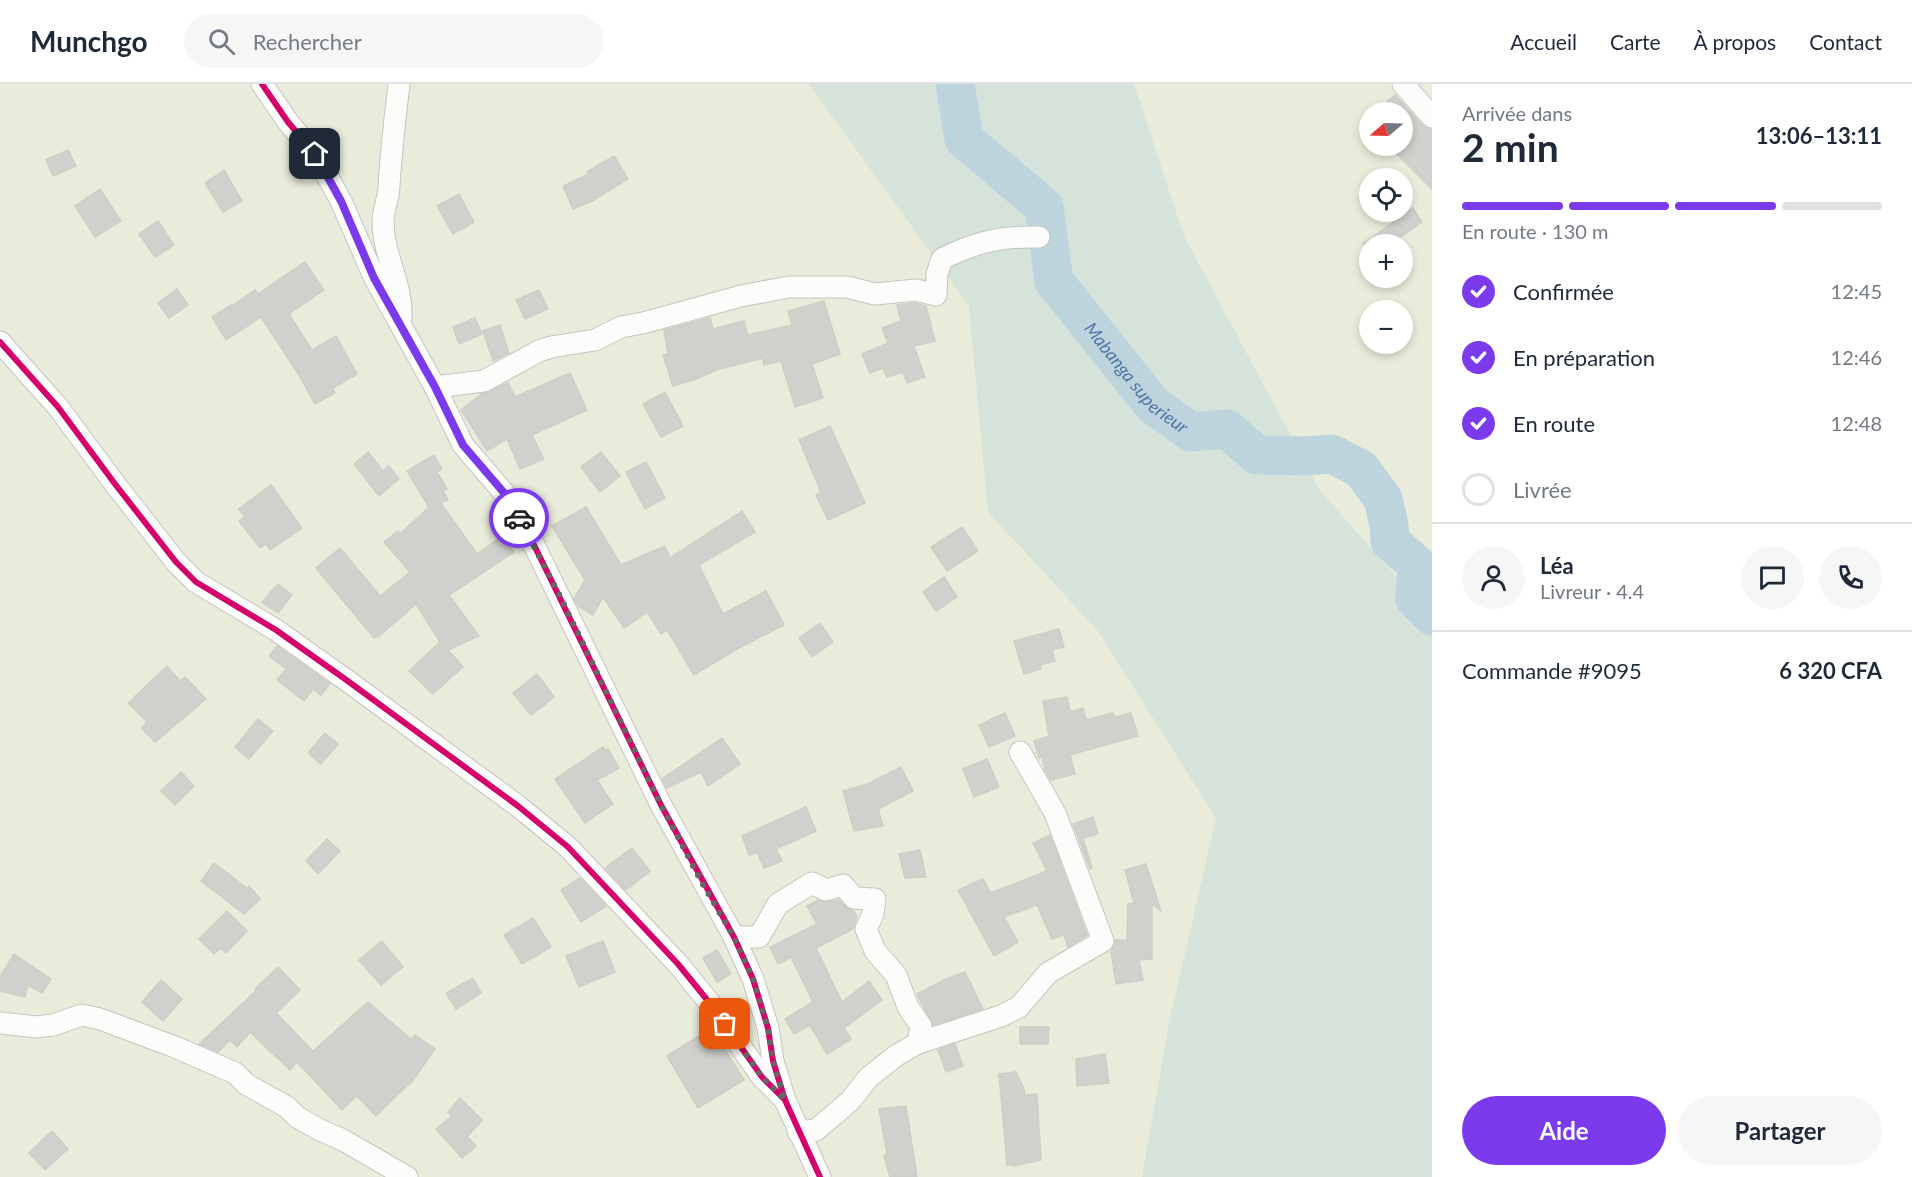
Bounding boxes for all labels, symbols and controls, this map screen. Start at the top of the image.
search box [184,14,604,68]
text: Munchgo [30,24,148,58]
icon: search [205,25,238,58]
text: Rechercher [253,28,362,55]
text: Accueil [1510,29,1577,54]
text: Carte [1610,29,1661,54]
text: À propos [1694,29,1776,54]
text: Contact [1809,29,1882,54]
text: Arrivée dans [1462,101,1572,125]
north arrow [1359,102,1413,156]
map controls [1359,102,1413,354]
text: 13:06–13:11 [1756,122,1882,149]
text: 2 min [1462,124,1559,170]
pin [289,128,340,179]
icon: home [298,137,331,170]
button: locate [1359,168,1413,222]
text: En route · 130 m [1462,219,1608,243]
button: + [1359,234,1413,288]
icon: check [1462,275,1495,308]
text: Confirmée [1513,278,1614,305]
text: 12:45 [1831,279,1882,303]
button: − [1359,300,1413,354]
water label: Mabanga superieur [1080,318,1193,438]
icon: check [1462,341,1495,374]
text: En préparation [1513,344,1655,371]
text: 12:46 [1831,345,1882,369]
icon: check [1462,407,1495,440]
text: En route [1513,410,1595,437]
text: 12:48 [1831,411,1882,435]
text: Livrée [1513,476,1572,503]
courier [489,488,549,548]
icon: car [503,502,536,535]
button: person [1462,546,1525,609]
button: chat [1741,546,1804,609]
button: phone [1819,546,1882,609]
text: Léa [1540,552,1574,579]
text: Livreur · 4.4 [1540,579,1644,603]
text: Commande #9095 [1462,657,1642,684]
text: 6 320 CFA [1779,657,1882,684]
pin [699,998,750,1049]
icon: bag [708,1007,741,1040]
button: Aide [1462,1096,1666,1165]
button: Partager [1678,1096,1882,1165]

